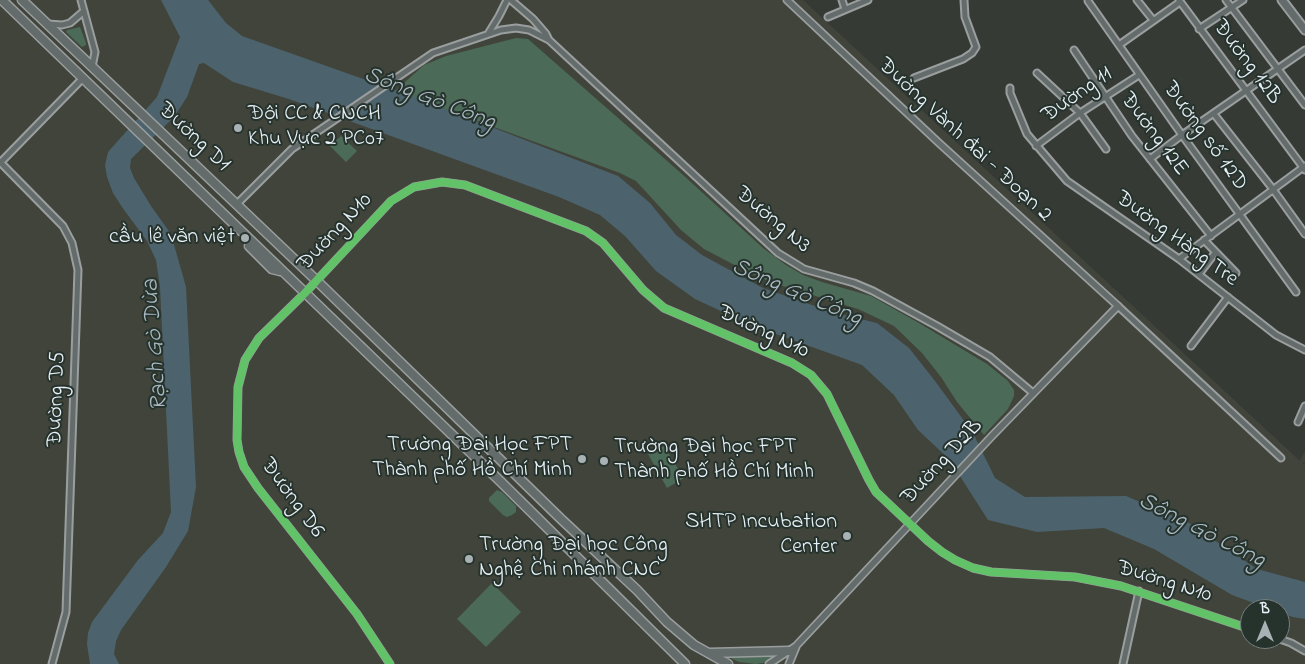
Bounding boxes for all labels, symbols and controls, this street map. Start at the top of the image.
street label: Đường 12B [1206,15,1286,111]
street label: Đường Vành đai - Đoạn 2 [871,53,1057,229]
water label: Sông Gò Công [359,62,499,138]
street label: Đường 11 [1038,62,1118,130]
street label: Đường số 12D [1156,77,1252,197]
street label: Đường 12E [1113,88,1193,182]
street label: Đường D1 [151,98,235,178]
place label: Đội CC & CNCH Khu Vực 2 PC07 [248,102,384,154]
marker: Đội CC & CNCH Khu Vực 2 PC07 [232,122,244,134]
street label: Đường N3 [729,182,815,260]
street label: Đường Hàng Tre [1109,186,1243,294]
street label: Đường N10 [293,188,379,278]
place label: cầu lê văn việt [109,225,235,251]
marker: cầu lê văn việt [239,232,251,244]
water label: Sông Gò Công [727,254,865,334]
water label: Rạch Gò Dừa [138,278,176,412]
street label: Đường N10 [713,300,813,366]
street label: Đường D5 [43,351,73,447]
street label: Đường D2B [896,414,990,512]
place label: Trường Đại Học FPT Thành phố Hồ Chí Minh [372,433,572,484]
place label: Trường Đại học FPT Thành phố Hồ Chí Minh [614,435,814,486]
marker: Trường Đại Học FPT Thành phố Hồ Chí Minh [576,453,588,465]
street label: Đường D6 [253,454,329,544]
marker: Trường Đại học FPT Thành phố Hồ Chí Minh [598,455,610,467]
water label: Sông Gò Công [1133,488,1269,576]
place label: SHTP Incubation Center [685,510,837,562]
marker: SHTP Incubation Center [841,530,853,542]
place label: Trường Đại học Công Nghệ Chi nhánh CNC [479,533,668,584]
marker: Trường Đại học Công Nghệ Chi nhánh CNC [463,553,475,565]
street label: Đường N10 [1113,556,1215,610]
north arrow [1240,599,1290,649]
text: B [1260,599,1270,620]

